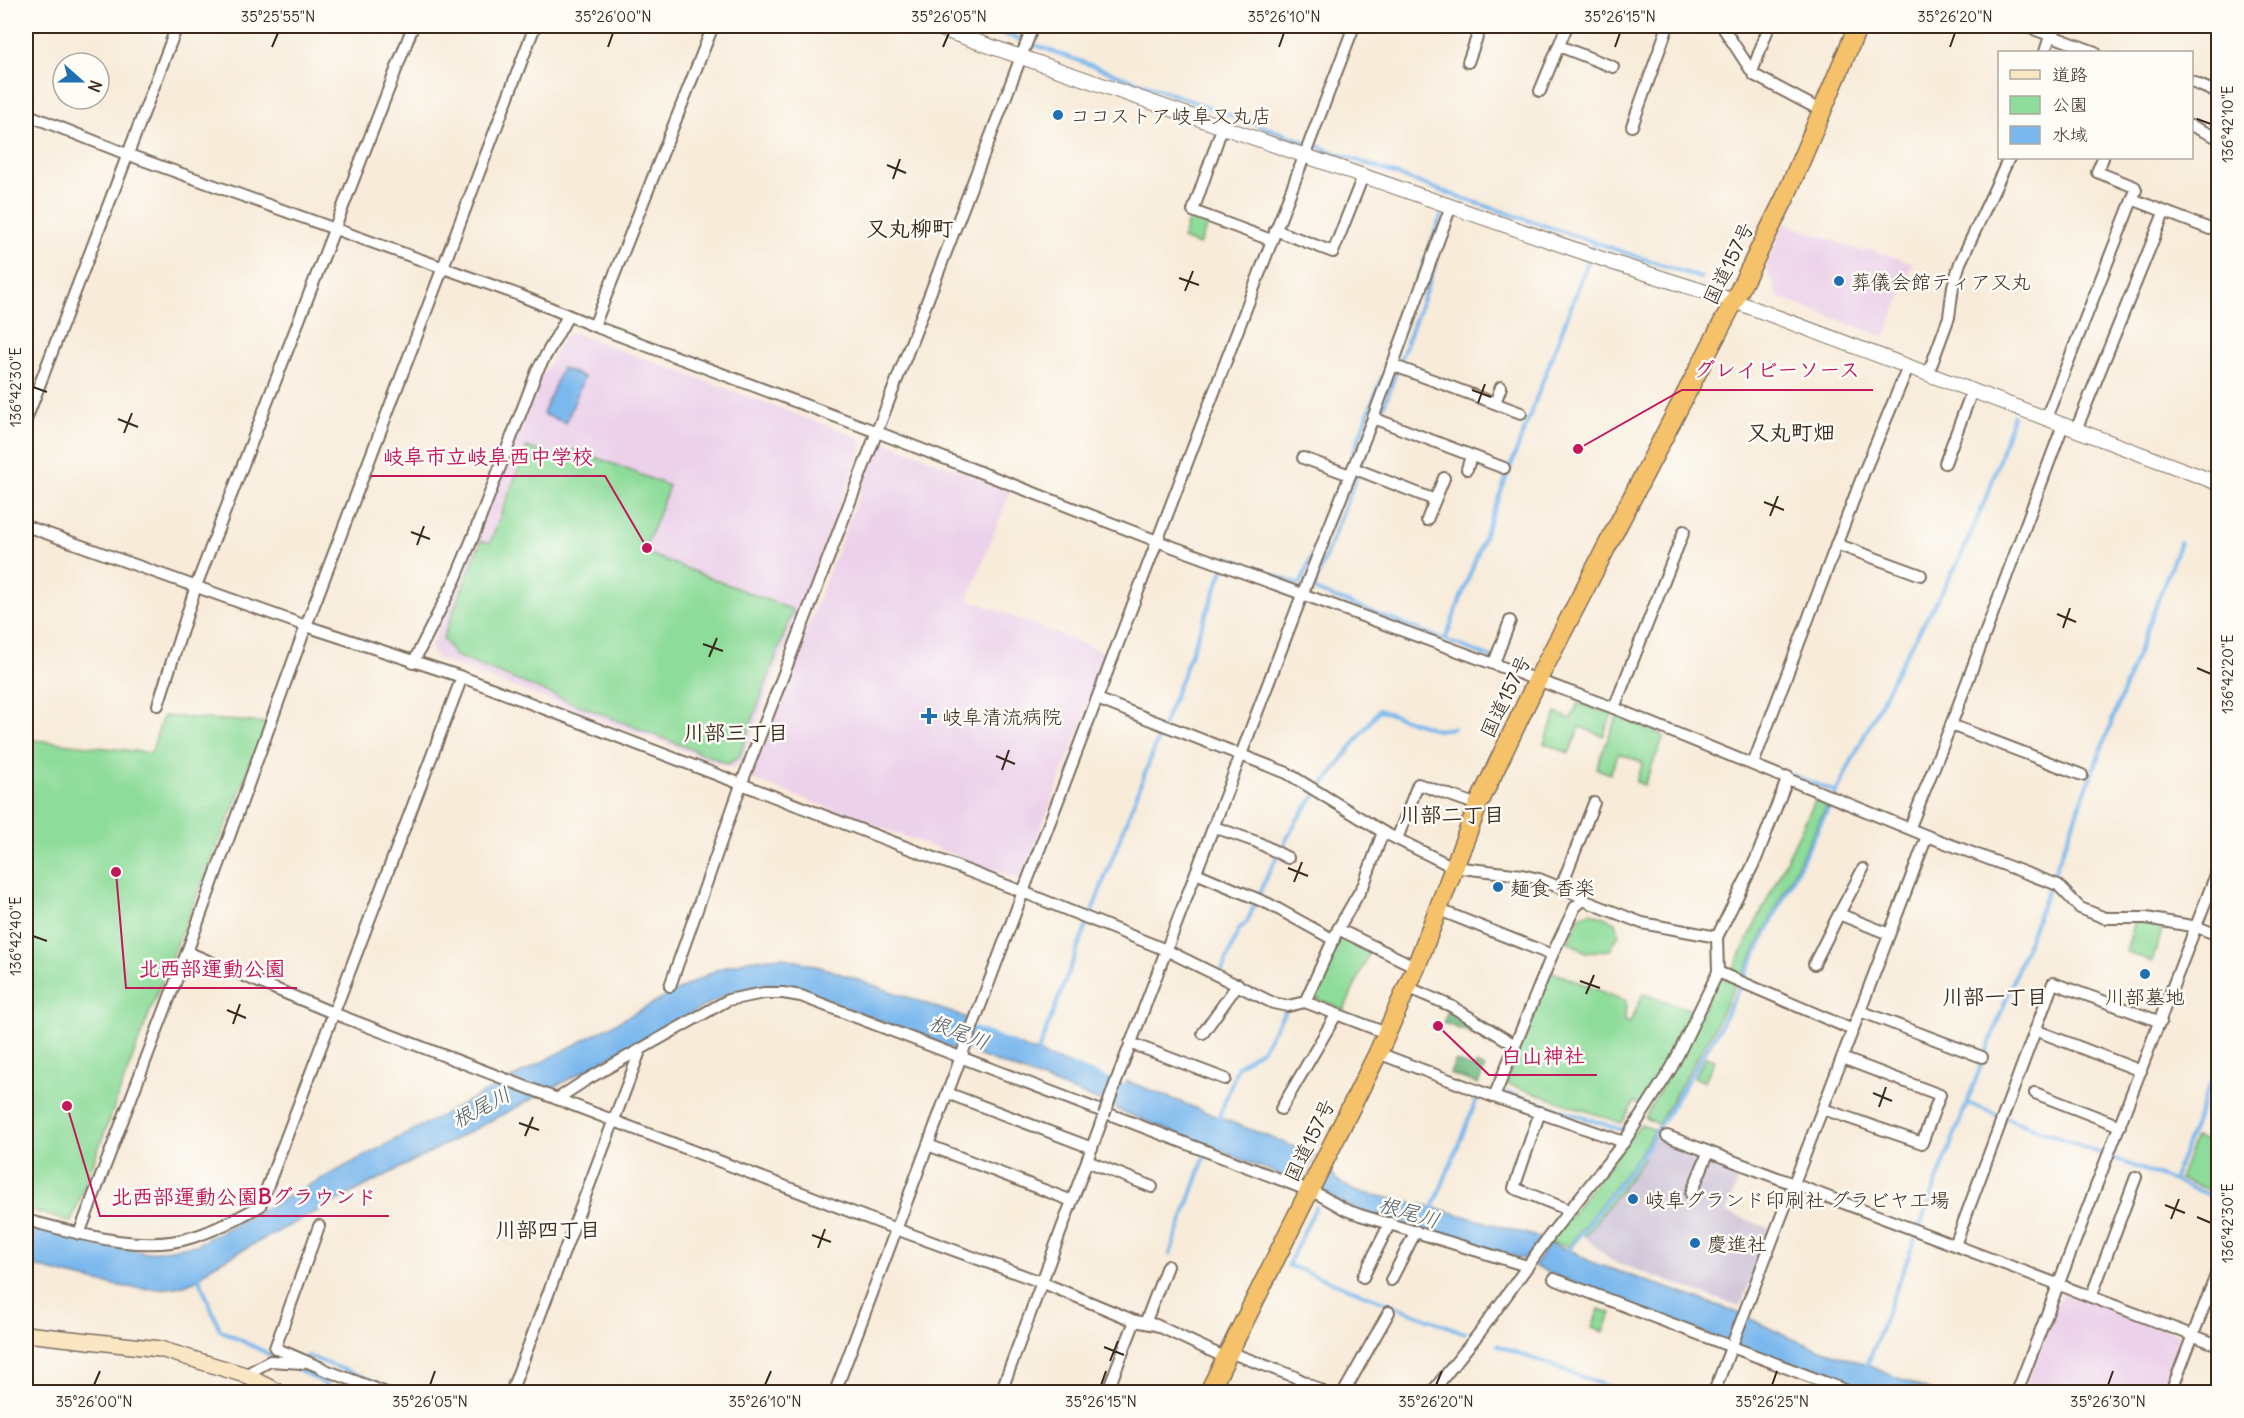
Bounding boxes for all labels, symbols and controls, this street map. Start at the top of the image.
text: 35°25'55"N [241,7,315,26]
text: 35°26'00"N [574,7,652,26]
text: 35°26'05"N [911,7,987,26]
text: 35°26'10"N [1247,7,1321,26]
text: 35°26'15"N [1584,7,1656,26]
text: 35°26'20"N [1917,7,1993,26]
north arrow [51,51,111,111]
legend [1998,51,2193,159]
text: 道路 [2052,63,2088,86]
text: N [84,78,106,95]
text: 136°42'10"E [2218,85,2237,163]
text: 公園 [2052,93,2088,116]
place label: ココストア岐阜又丸店 [1070,103,1272,128]
marker: ココストア岐阜又丸店 [1051,108,1065,122]
text: 水域 [2052,123,2088,146]
district label: 又丸柳町 [866,214,954,242]
street label: 国道157号 [1697,217,1759,309]
place label: 葬儀会館ティア又丸 [1851,269,2031,294]
marker: 葬儀会館ティア又丸 [1832,274,1846,288]
text: 136°42'30"E [6,347,25,427]
callout: グレイビーソース [1682,351,1873,390]
text: グレイビーソース [1694,356,1860,383]
district label: 又丸町畑 [1747,418,1835,446]
callout: 岐阜市立岐阜西中学校 [371,437,605,476]
text: 岐阜市立岐阜西中学校 [383,443,593,470]
text: 136°42'20"E [2218,634,2237,714]
street label: 国道157号 [1474,650,1536,742]
place label: 岐阜清流病院 [942,704,1062,729]
marker: 岐阜清流病院 [920,707,938,725]
district label: 川部三丁目 [684,719,789,746]
district label: 川部二丁目 [1400,801,1505,828]
place label: 麺食 香楽 [1510,875,1595,900]
marker: 麺食 香楽 [1491,880,1505,894]
text: 136°42'40"E [6,896,25,976]
callout: 北西部運動公園 [126,949,297,988]
text: 北西部運動公園 [139,955,286,982]
marker: 川部墓地 [2138,967,2152,981]
district label: 川部一丁目 [1943,983,2048,1010]
place label: 川部墓地 [2105,984,2185,1009]
water label: 根尾川 [925,1008,993,1056]
callout: 白山神社 [1489,1036,1597,1075]
text: 白山神社 [1501,1042,1585,1069]
water label: 根尾川 [447,1080,515,1134]
street label: 国道157号 [1278,1094,1340,1186]
callout: 北西部運動公園Bグラウンド [100,1177,389,1216]
text: 北西部運動公園Bグラウンド [111,1183,377,1210]
text: 136°42'30"E [2218,1183,2237,1263]
place label: 岐阜グランド印刷社 グラビヤ工場 [1645,1187,1950,1212]
water label: 根尾川 [1375,1190,1443,1234]
marker: 岐阜グランド印刷社 グラビヤ工場 [1626,1192,1640,1206]
district label: 川部四丁目 [496,1216,601,1243]
place label: 慶進社 [1707,1231,1767,1256]
marker: 慶進社 [1688,1236,1702,1250]
text: 35°26'00"N [55,1392,133,1411]
text: 35°26'05"N [392,1392,468,1411]
text: 35°26'10"N [728,1392,802,1411]
text: 35°26'15"N [1065,1392,1137,1411]
text: 35°26'20"N [1398,1392,1474,1411]
text: 35°26'25"N [1735,1392,1809,1411]
text: 35°26'30"N [2070,1392,2146,1411]

